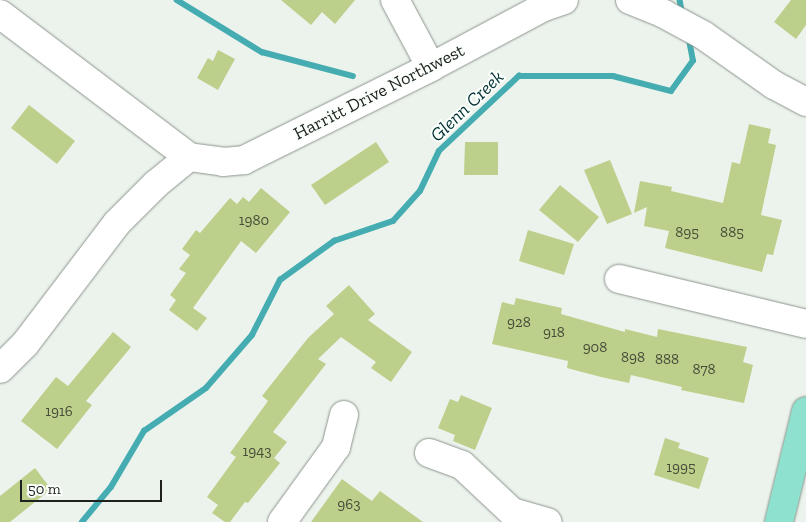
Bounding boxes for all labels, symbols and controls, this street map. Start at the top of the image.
street label: Harritt Drive Northwest [290,40,468,144]
water label: Glenn Creek [426,65,508,147]
house number: 1980 [239,212,269,230]
house number: 895 [675,224,699,242]
house number: 885 [720,224,744,242]
house number: 928 [507,314,531,332]
house number: 918 [543,324,565,342]
house number: 908 [583,339,607,357]
house number: 898 [621,349,645,367]
house number: 888 [655,351,679,369]
house number: 878 [692,361,716,379]
house number: 1916 [45,403,73,421]
house number: 1943 [242,443,272,461]
house number: 1995 [666,459,696,477]
scale bar [22,470,165,502]
text: 50 m [28,480,61,498]
house number: 963 [337,496,361,514]

